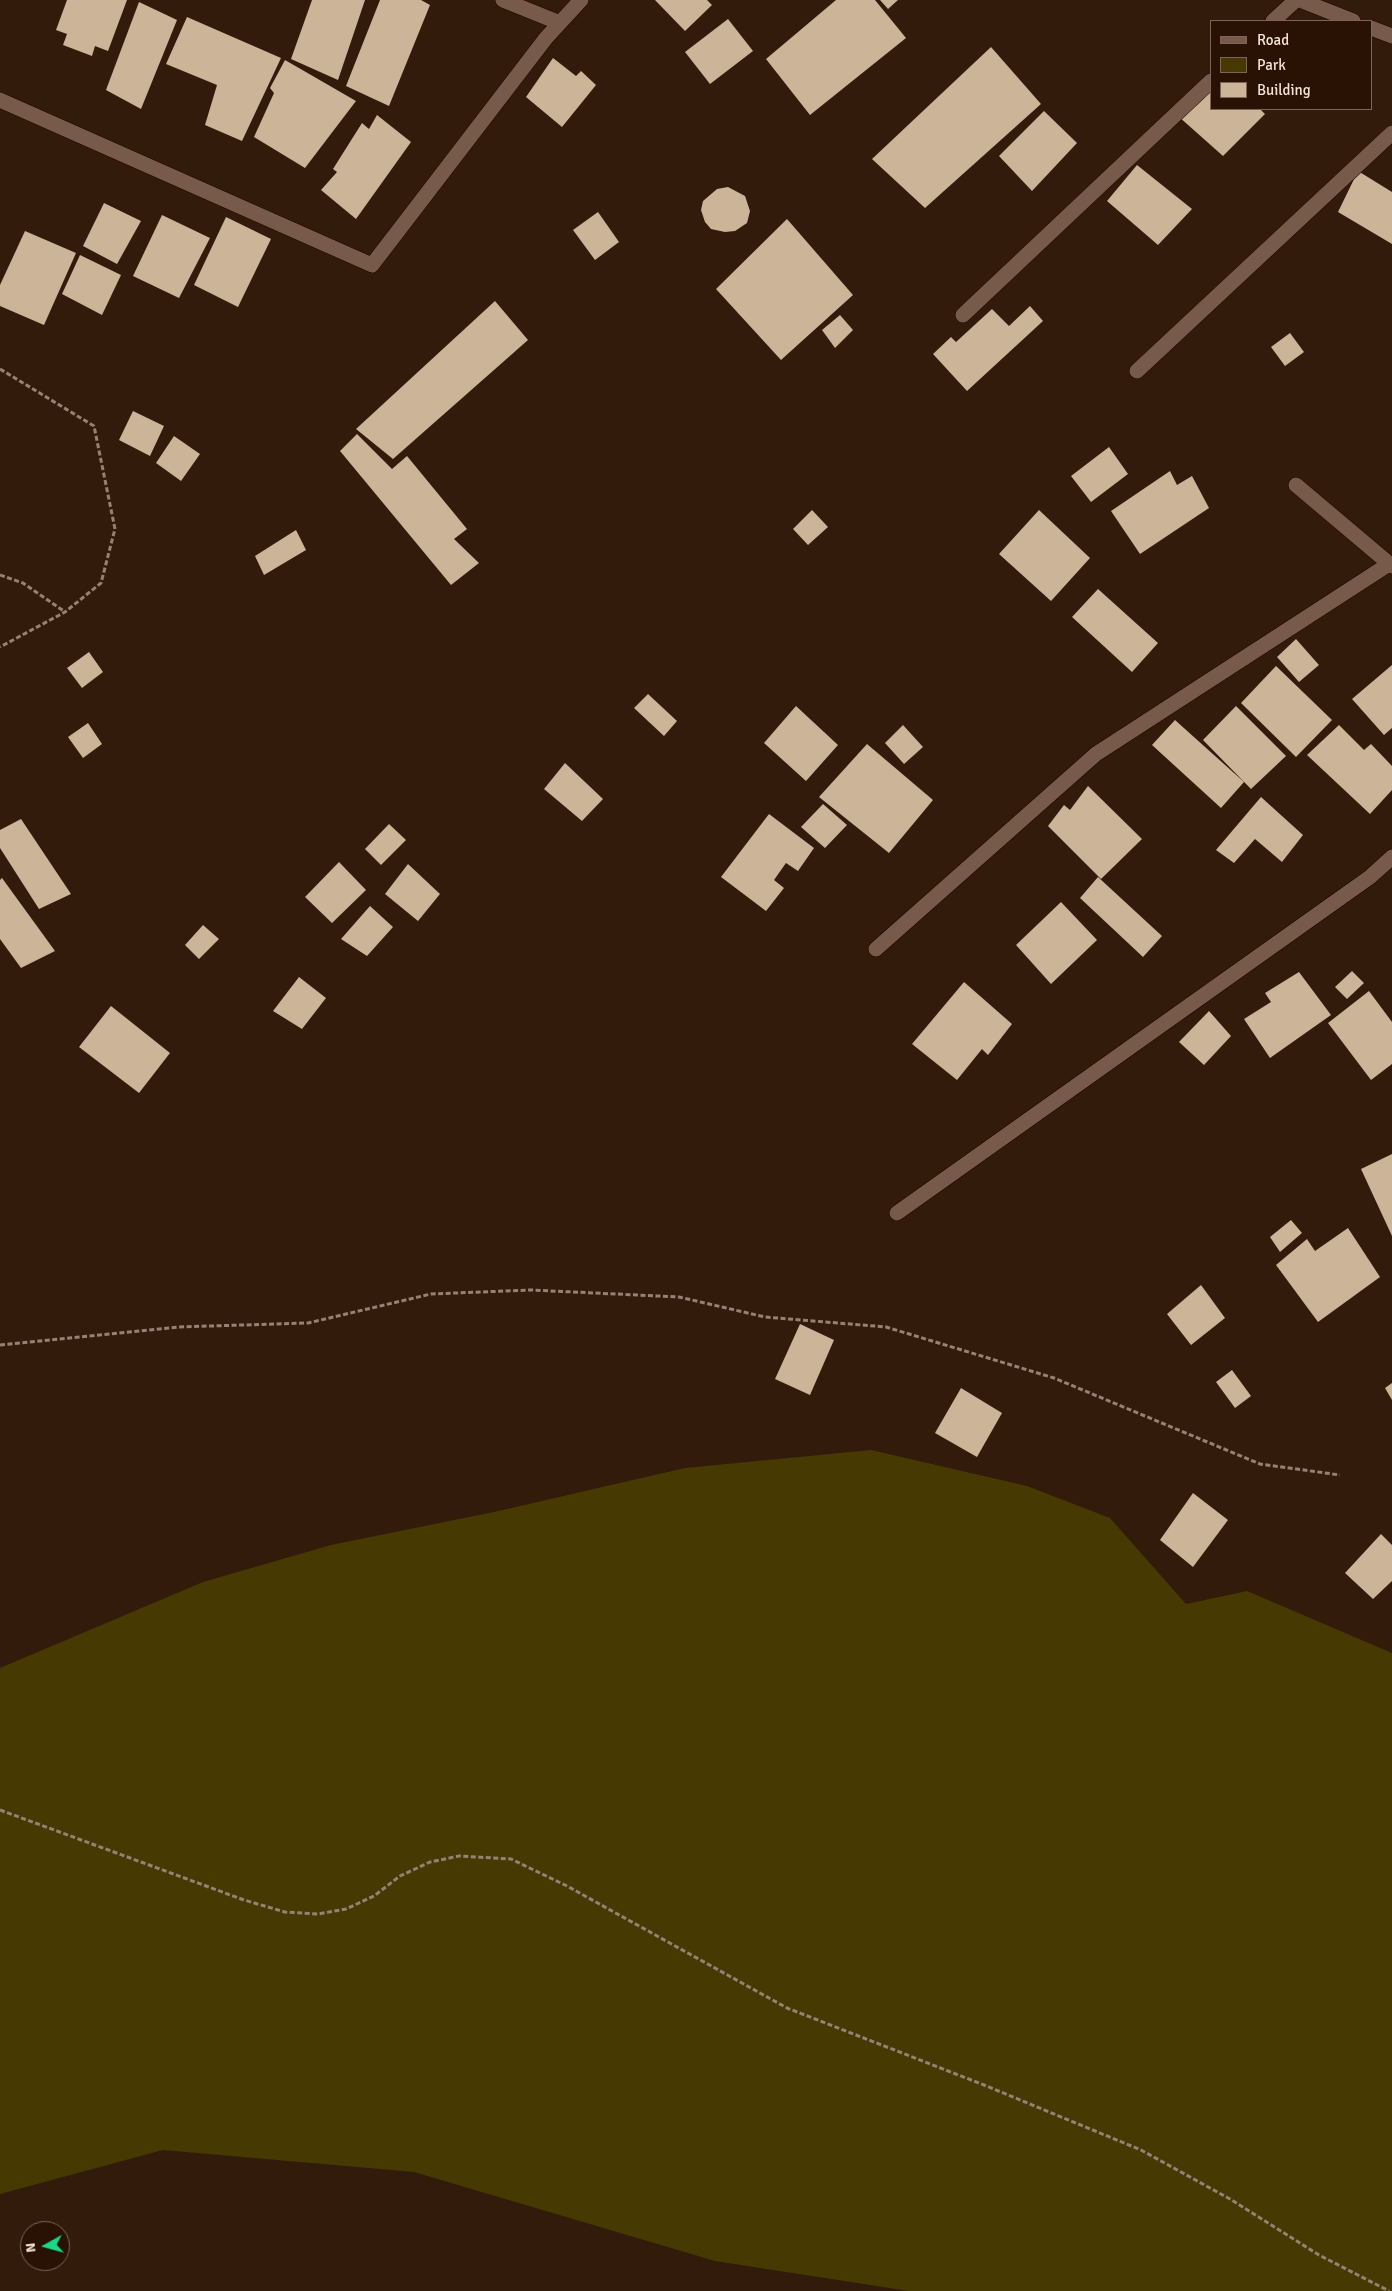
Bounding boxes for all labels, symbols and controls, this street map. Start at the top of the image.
legend [1210,20,1372,110]
text: Road [1257,31,1289,49]
text: Park [1257,56,1286,74]
text: Building [1257,81,1311,99]
north arrow [20,2221,70,2271]
text: N [22,2242,40,2254]

